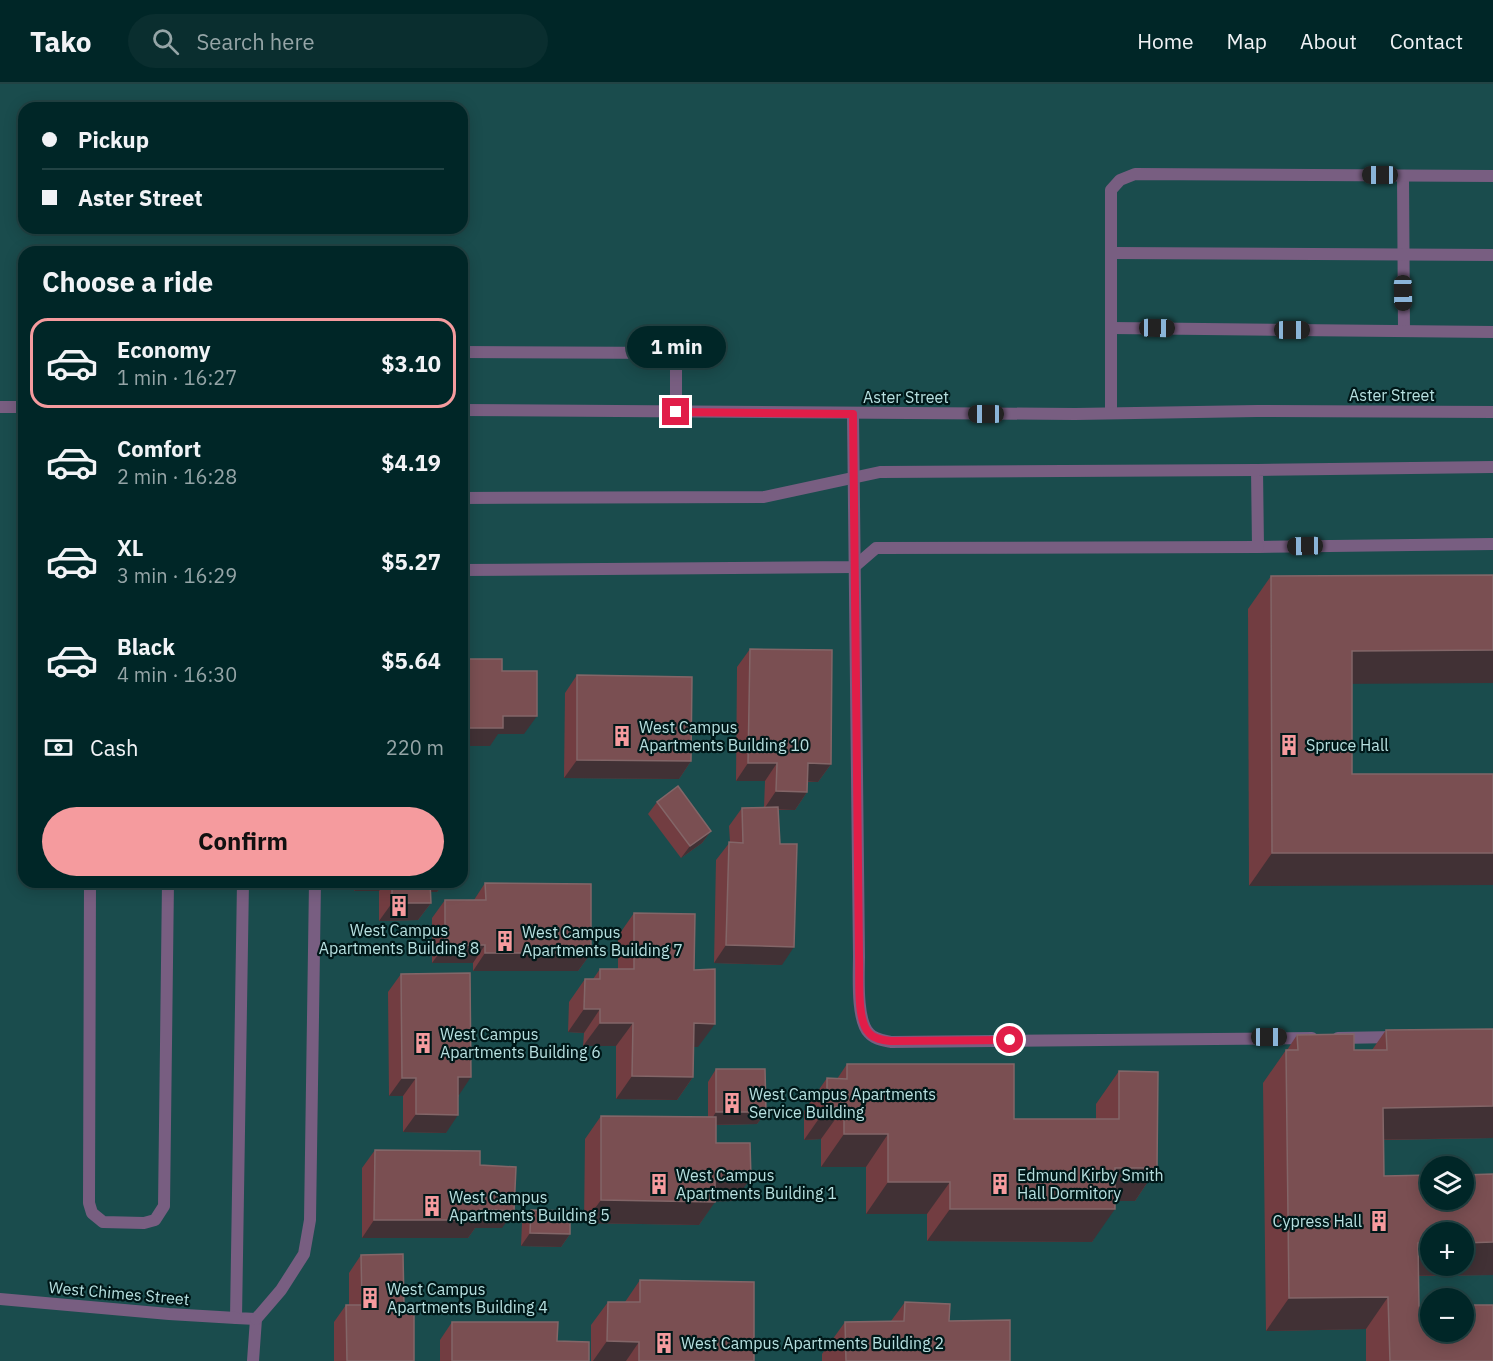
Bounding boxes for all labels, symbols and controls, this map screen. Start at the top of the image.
search box [128,14,548,68]
text: Tako [30,23,92,60]
icon: search [149,25,182,58]
text: Search here [197,27,314,56]
text: Home [1137,27,1194,55]
text: Map [1227,27,1267,55]
text: About [1300,27,1357,55]
text: Contact [1390,27,1463,55]
text: Pickup [78,125,149,154]
car [1362,166,1398,184]
text: Aster Street [78,183,203,212]
text: Choose a ride [42,264,213,299]
car [1394,275,1412,311]
car [1139,319,1175,337]
car [1274,321,1310,339]
callout: 1 min [626,325,726,367]
text: 1 min [650,333,703,360]
text: Economy [117,335,211,364]
icon: car [45,336,99,390]
text: $3.10 [381,349,441,378]
text: 1 min · 16:27 [117,364,237,391]
street label: Aster Street [1349,385,1435,405]
street label: Aster Street [863,387,949,407]
route end [662,398,689,425]
car [968,405,1004,423]
text: Comfort [117,434,201,463]
icon: car [45,435,99,489]
text: $4.19 [381,448,441,477]
text: 2 min · 16:28 [117,463,237,490]
text: XL [117,533,143,562]
icon: car [45,534,99,588]
car [1287,537,1323,555]
text: $5.27 [381,547,441,576]
text: 3 min · 16:29 [117,562,237,589]
text: Black [117,632,175,661]
icon: car [45,633,99,687]
text: $5.64 [381,646,441,675]
text: 4 min · 16:30 [117,661,237,688]
place label: West Campus Apartments Building 10 [639,717,809,755]
building icon: West Campus Apartments Building 10 [610,724,634,748]
icon: cash [42,731,75,764]
text: Cash [90,733,139,762]
building icon: Spruce Hall [1277,733,1301,757]
text: 220 m [386,734,444,761]
place label: Spruce Hall [1306,735,1389,755]
button: Confirm [42,807,444,876]
building icon: West Campus Apartments Building 8 [387,894,411,918]
place label: West Campus Apartments Building 8 [319,920,479,958]
place label: West Campus Apartments Building 7 [522,922,683,960]
building icon: West Campus Apartments Building 7 [493,929,517,953]
place label: West Campus Apartments Building 6 [440,1024,601,1062]
route start [996,1026,1023,1053]
car [1251,1028,1287,1046]
building icon: West Campus Apartments Building 6 [411,1031,435,1055]
place label: West Campus Apartments Service Building [749,1084,936,1122]
building icon: West Campus Apartments Service Building [720,1091,744,1115]
map controls [1420,1156,1474,1342]
button: layers [1420,1156,1474,1210]
place label: West Campus Apartments Building 1 [676,1165,837,1203]
place label: Edmund Kirby Smith Hall Dormitory [1017,1165,1164,1203]
building icon: West Campus Apartments Building 1 [647,1172,671,1196]
building icon: Edmund Kirby Smith Hall Dormitory [988,1172,1012,1196]
place label: West Campus Apartments Building 5 [449,1187,610,1225]
building icon: West Campus Apartments Building 5 [420,1194,444,1218]
building icon: Cypress Hall [1367,1209,1391,1233]
place label: Cypress Hall [1272,1211,1362,1231]
button: + [1420,1222,1474,1276]
street label: West Chimes Street [48,1277,190,1309]
place label: West Campus Apartments Building 4 [387,1279,548,1317]
building icon: West Campus Apartments Building 4 [358,1286,382,1310]
button: − [1420,1288,1474,1342]
building icon: West Campus Apartments Building 2 [652,1331,676,1355]
place label: West Campus Apartments Building 2 [681,1333,944,1353]

